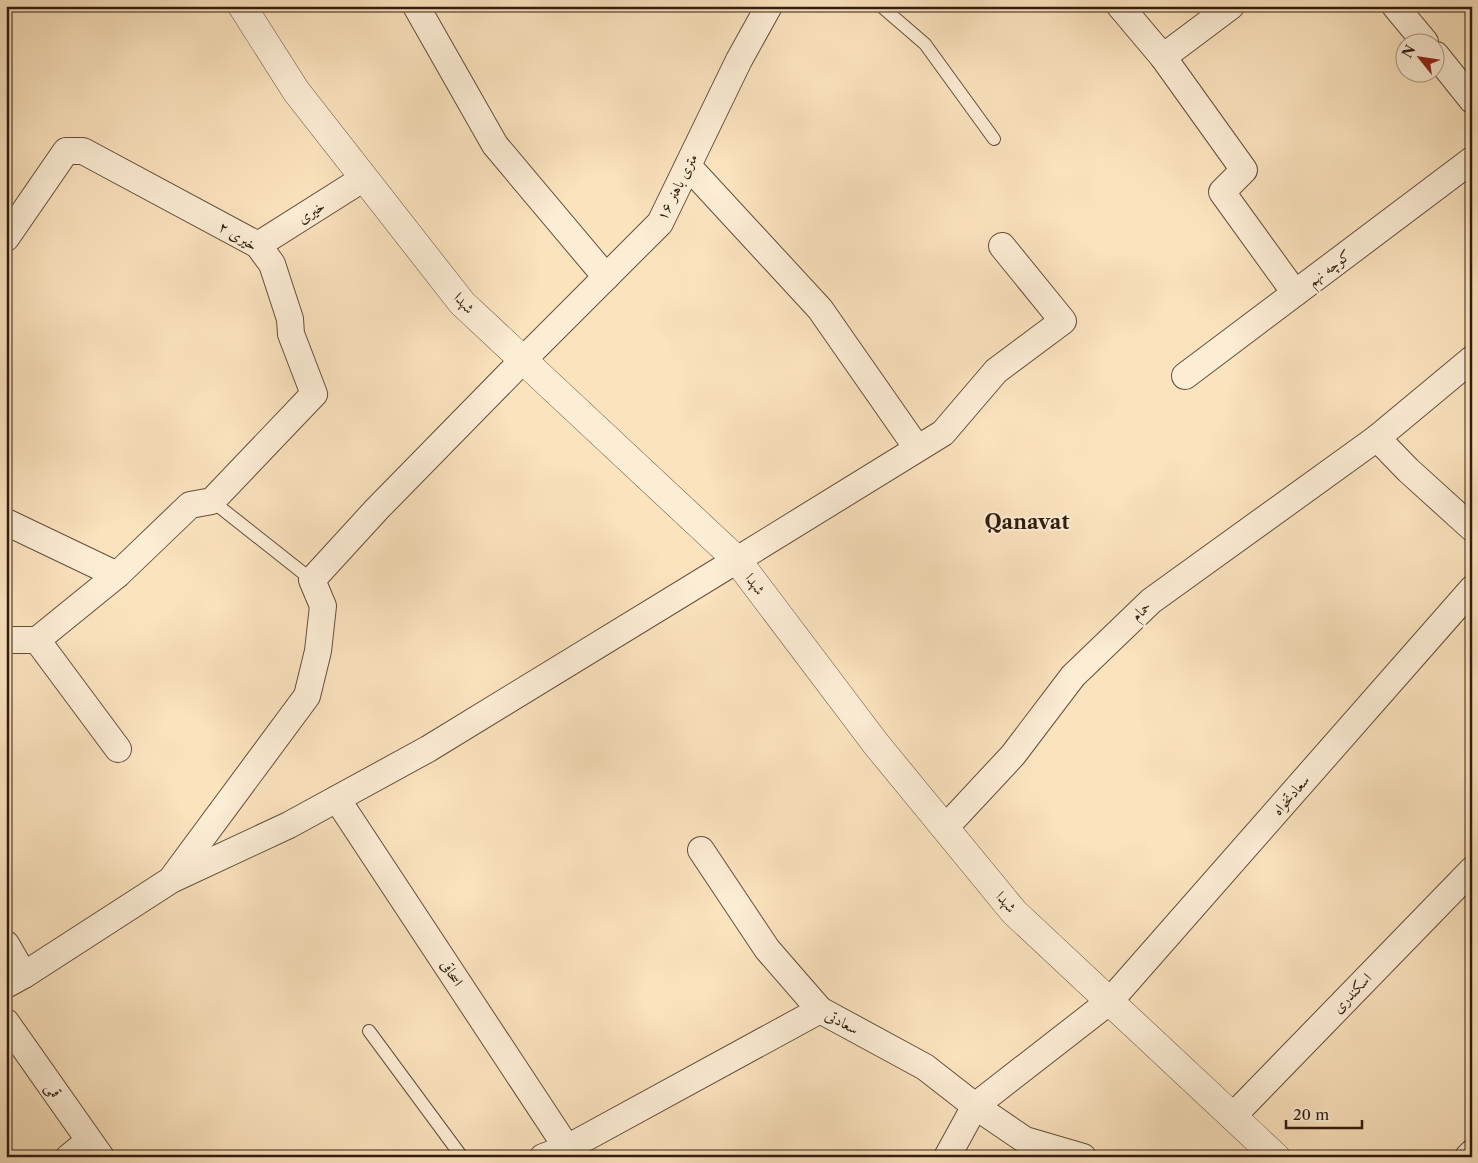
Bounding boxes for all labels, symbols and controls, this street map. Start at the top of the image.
north arrow [1396,32,1446,82]
text: N [1398,42,1420,61]
street label: ۱۶ متری باهنر [652,150,701,223]
street label: خیری [293,196,328,227]
street label: خیری ۲ [216,217,261,254]
street label: کوچه نهم [1303,245,1357,294]
street label: شهدا [449,288,479,318]
district label: Qanavat [985,510,1069,534]
street label: شهدا [740,569,770,599]
street label: حمام [1126,596,1158,628]
street label: سعادتخواه [1268,770,1313,819]
street label: شهدا [991,887,1021,917]
street label: اسحاقی [437,956,468,990]
street label: اسکندری [1328,969,1375,1017]
street label: سعادتی [822,1005,862,1038]
street label: قمی [40,1078,65,1102]
scale bar [1286,1098,1362,1130]
text: 20 m [1293,1105,1329,1124]

